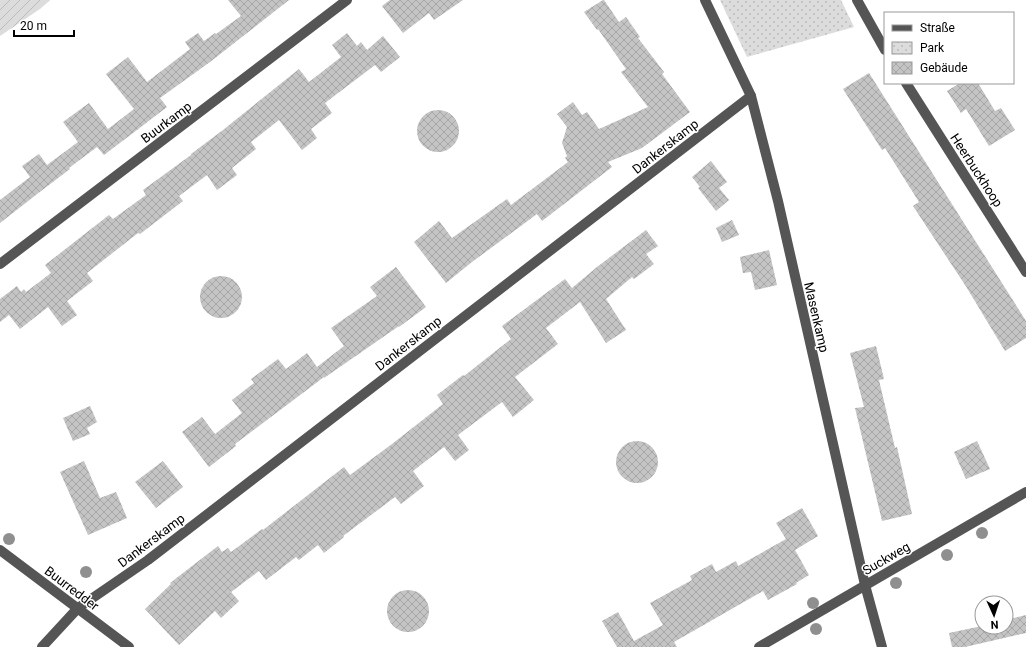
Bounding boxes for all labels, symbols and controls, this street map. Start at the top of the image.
scale bar [14,12,74,38]
legend [884,12,1014,84]
text: 20 m [20,19,47,33]
text: Straße [920,21,955,35]
text: Park [920,41,945,55]
text: Gebäude [920,61,968,75]
street label: Buurkamp [138,99,194,146]
street label: Dankerskamp [629,116,701,177]
street label: Heerbuckhoop [947,131,1006,210]
street label: Masenkamp [801,281,832,354]
street label: Dankerskamp [372,313,444,374]
street label: Dankerskamp [115,510,188,570]
street label: Suckweg [860,539,913,578]
street label: Buurredder [42,563,102,614]
north arrow [974,595,1014,635]
text: N [990,618,999,631]

